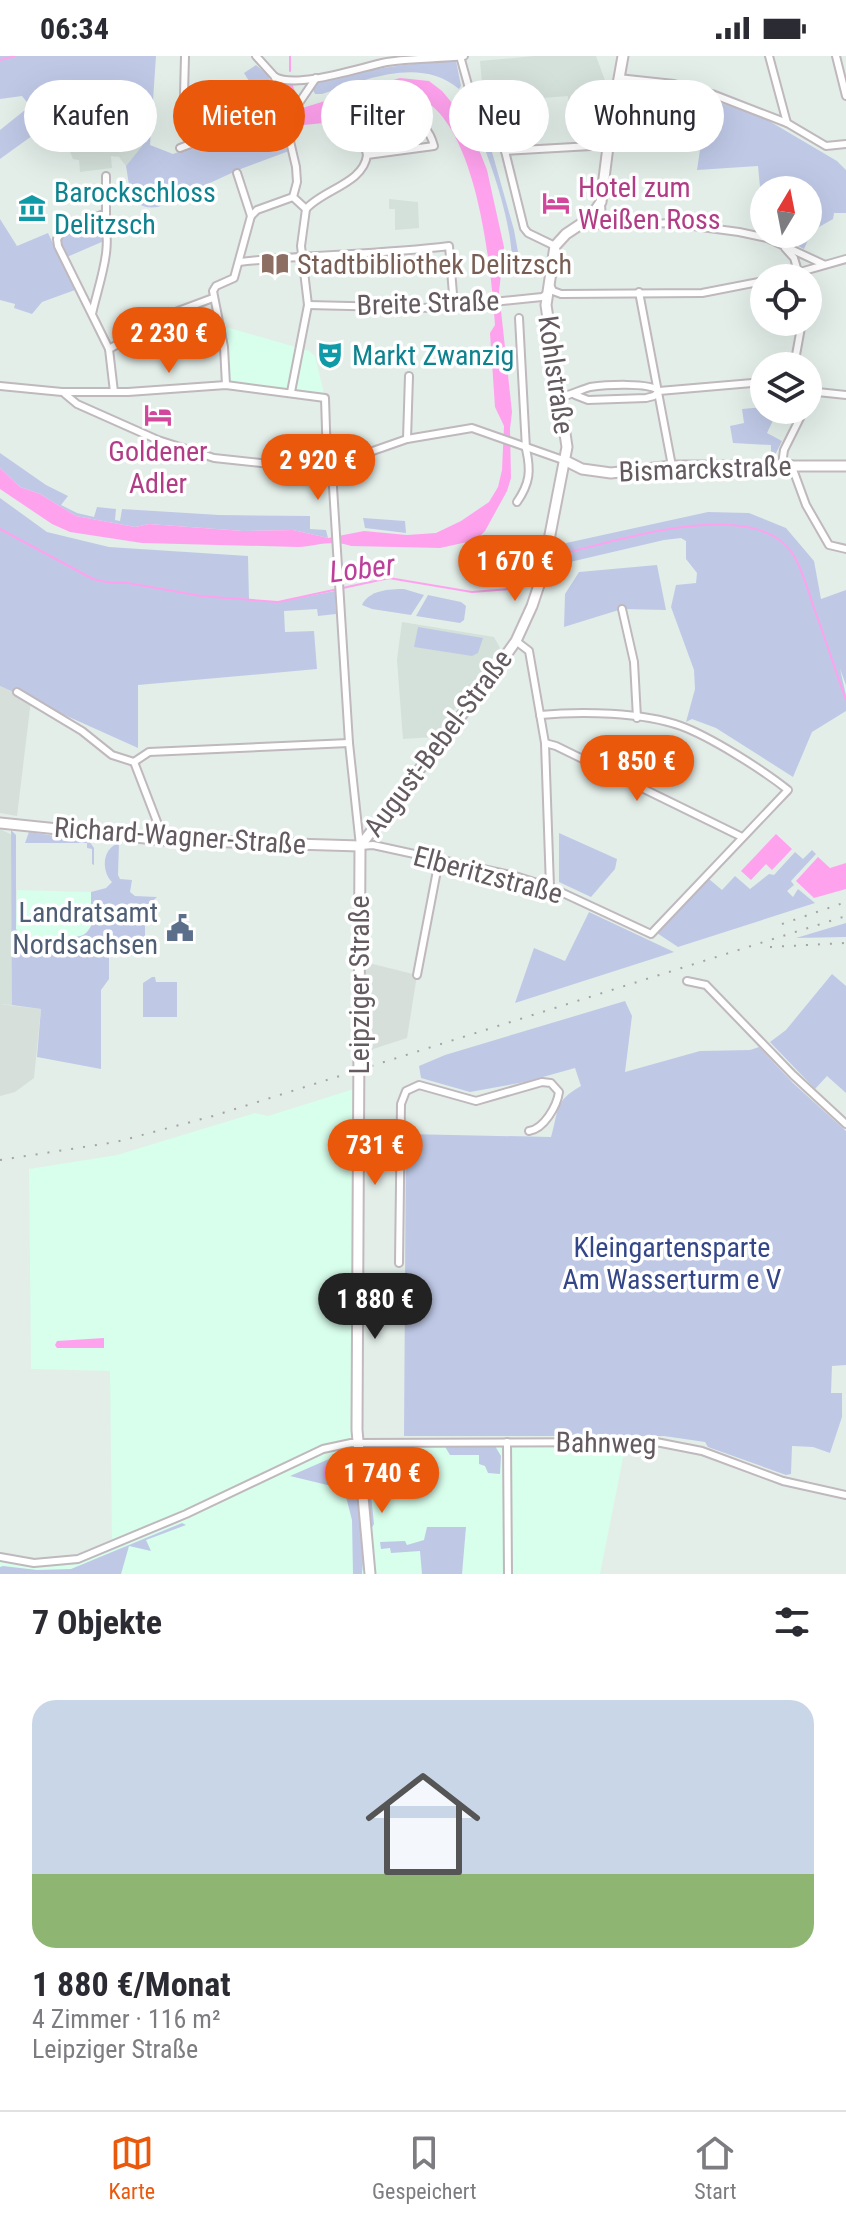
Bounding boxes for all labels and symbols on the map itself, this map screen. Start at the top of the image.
place label: Hotel zum Weißen Ross [578,171,721,236]
place label: Barockschloss Delitzsch [54,176,216,241]
north arrow [750,176,822,248]
hotel icon: Hotel zum Weißen Ross [541,188,571,218]
museum icon: Barockschloss Delitzsch [17,193,47,223]
place label: Stadtbibliothek Delitzsch [297,248,572,281]
library icon: Stadtbibliothek Delitzsch [260,249,290,279]
street label: Breite Straße [356,284,500,322]
pin: 2 230 € [95,307,243,375]
street label: Kohlstraße [531,314,581,436]
place label: Markt Zwanzig [352,339,514,372]
theatre icon: Markt Zwanzig [315,340,345,370]
hotel icon: Goldener Adler [143,400,173,430]
pin: 2 920 € [244,434,392,502]
place label: Goldener Adler [108,435,208,500]
street label: Bismarckstraße [618,449,792,489]
pin: 1 670 € [441,535,589,603]
water label: Lober [327,547,398,589]
street label: August-Bebel-Straße [357,643,519,843]
pin: 1 850 € [563,735,711,803]
street label: Richard-Wagner-Straße [53,811,307,861]
street label: Elberitzstraße [410,839,566,911]
street label: Leipziger Straße [343,895,376,1075]
place label: Landratsamt Nordsachsen [12,896,158,961]
public building icon: Landratsamt Nordsachsen [165,913,195,943]
pin: 731 € [319,1119,431,1187]
park label: Kleingartensparte Am Wasserturm e V [563,1231,782,1296]
pin: 1 880 € [301,1273,449,1341]
street label: Bahnweg [555,1426,657,1460]
pin: 1 740 € [308,1447,456,1515]

